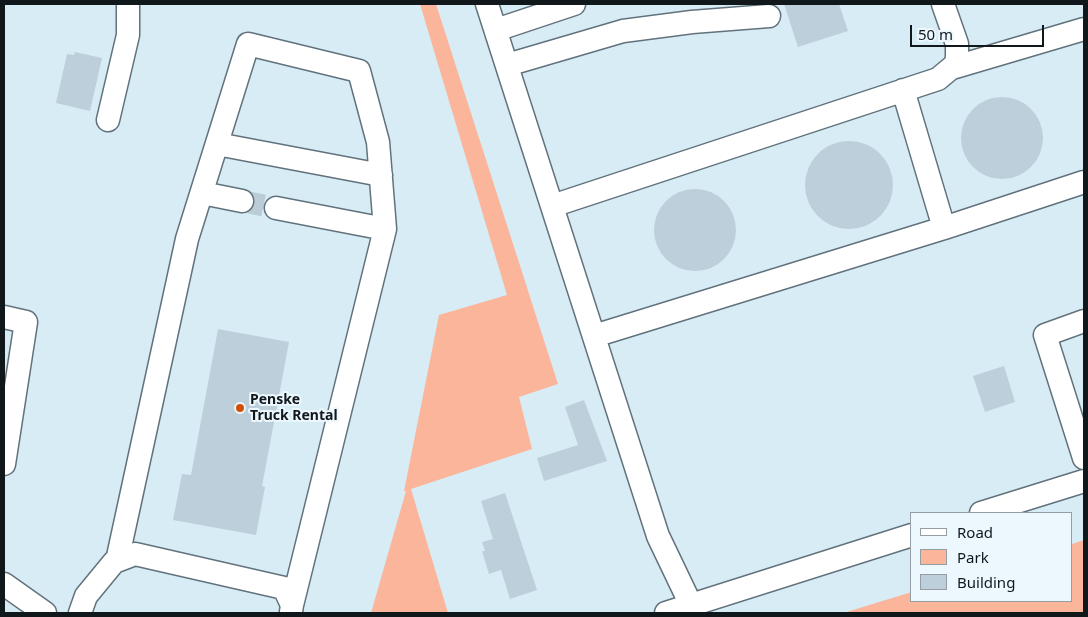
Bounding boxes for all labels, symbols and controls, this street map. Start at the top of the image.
scale bar [913,15,1047,47]
text: 50 m [918,24,953,44]
place label: Penske Truck Rental [250,392,338,424]
marker: Penske Truck Rental [234,402,246,414]
legend [910,512,1073,602]
text: Road [957,522,993,542]
text: Park [957,547,989,567]
text: Building [957,572,1015,592]

